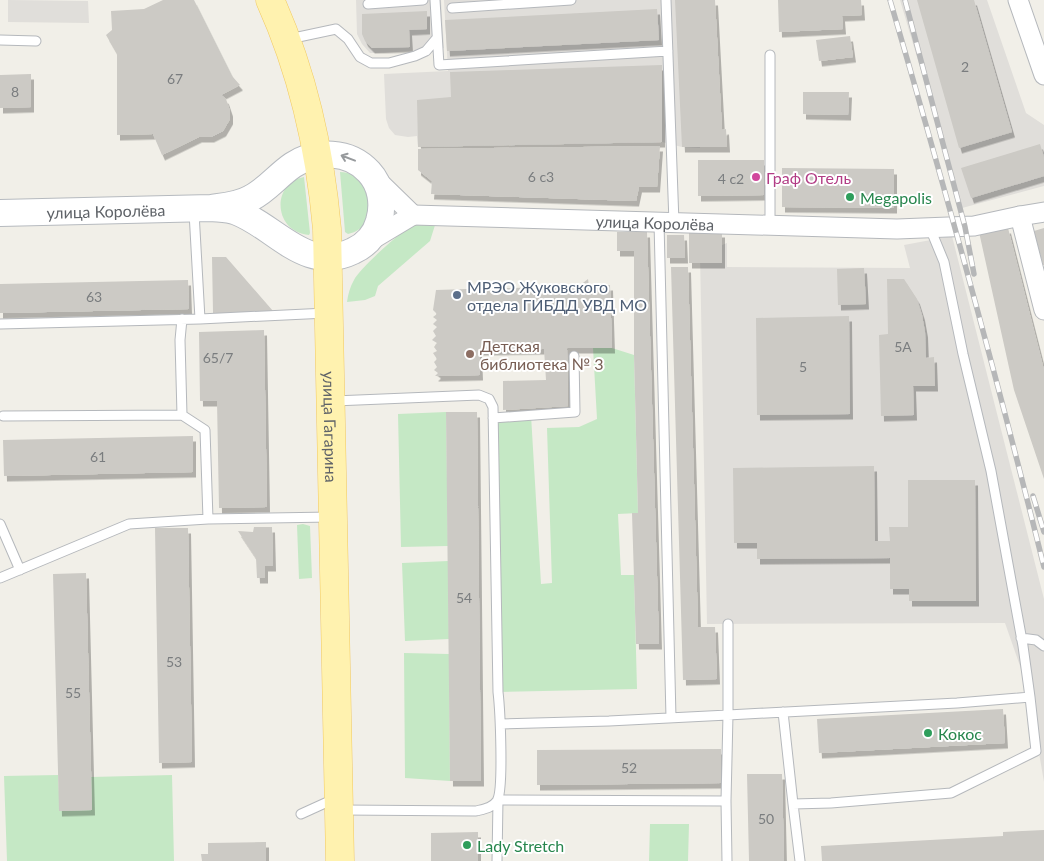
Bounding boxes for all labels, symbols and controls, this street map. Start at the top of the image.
house number: 2 [961,58,969,75]
house number: 67 [167,70,183,87]
house number: 8 [11,83,19,100]
one-way arrow [341,153,356,162]
house number: 6 с3 [528,168,554,185]
place label: Граф Отель [766,168,851,187]
house number: 4 с2 [718,170,744,187]
marker: Граф Отель [750,171,762,183]
place label: Megapolis [860,188,932,207]
marker: Megapolis [844,191,856,203]
street label: улица Королёва [46,200,165,221]
street label: улица Королёва [595,211,714,233]
place label: МРЭО Жуковского отдела ГИБДД УВД МО [467,277,647,314]
house number: 63 [86,288,102,305]
marker: МРЭО Жуковского отдела ГИБДД УВД МО [451,289,463,301]
place label: Детская библиотека № 3 [480,336,603,373]
house number: 5А [894,338,912,355]
marker: Детская библиотека № 3 [464,348,476,360]
house number: 65/7 [203,349,233,366]
house number: 5 [799,358,807,375]
street label: улица Гагарина [320,371,342,483]
house number: 61 [90,448,106,465]
house number: 54 [456,589,472,606]
house number: 53 [166,653,182,670]
house number: 55 [65,684,81,701]
place label: Кокос [938,724,982,743]
marker: Кокос [922,727,934,739]
house number: 52 [621,759,637,776]
house number: 50 [758,810,774,827]
place label: Lady Stretch [477,836,564,855]
marker: Lady Stretch [461,839,473,851]

